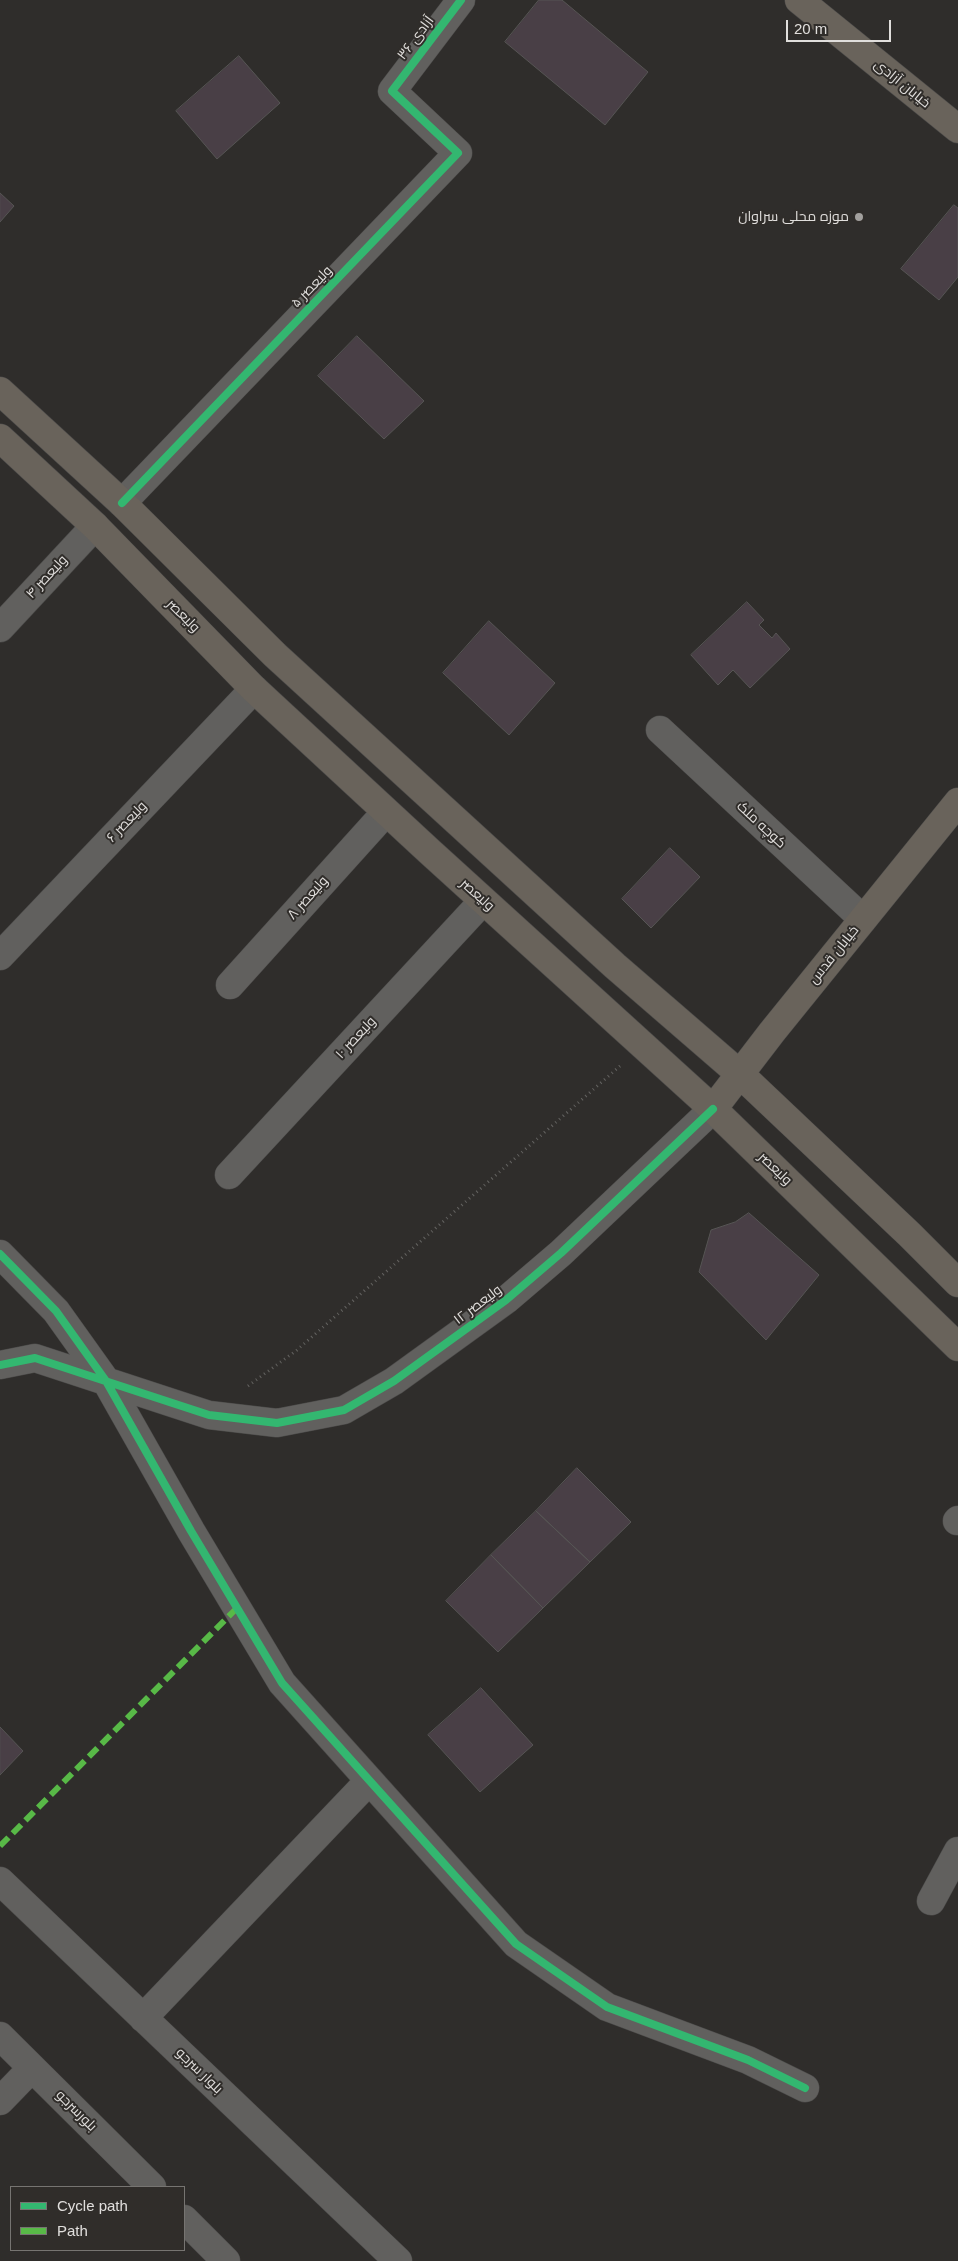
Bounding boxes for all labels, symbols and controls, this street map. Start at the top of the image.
scale bar [788,10,893,42]
street label: آزادی ۳۶ [394,13,438,63]
text: 20 m [794,20,827,37]
street label: خیابان آزادی [870,56,934,112]
place label: موزه محلی سراوان [738,209,849,225]
marker: موزه محلی سراوان [853,211,865,223]
street label: ولیعصر ۵ [288,263,336,311]
street label: ولیعصر ۴ [23,552,71,602]
street label: ولیعصر [163,596,203,636]
street label: ولیعصر ۶ [103,798,151,846]
street label: کوچه ملک [733,798,789,852]
street label: ولیعصر ۸ [284,873,332,923]
street label: ولیعصر [456,875,498,915]
street label: خیابان قدس [805,922,863,988]
street label: ولیعصر ۱۰ [332,1013,380,1063]
street label: ولیعصر [755,1149,795,1189]
street label: ولیعصر ۱۲ [451,1282,505,1328]
street label: بلوار سرجو [172,2045,226,2097]
street label: بلورسرجو [52,2087,100,2135]
legend [10,2186,185,2251]
text: Cycle path [57,2197,128,2214]
text: Path [57,2222,88,2239]

